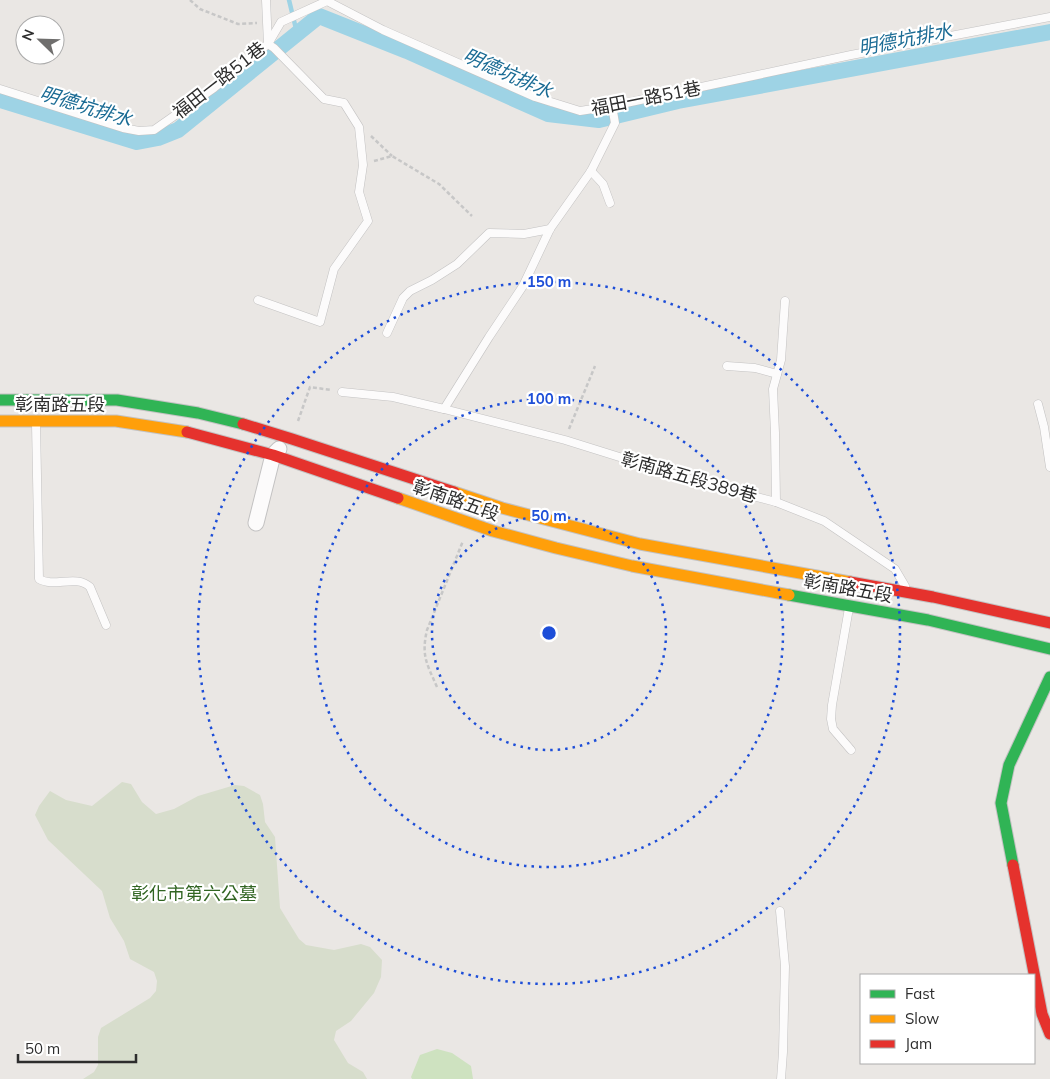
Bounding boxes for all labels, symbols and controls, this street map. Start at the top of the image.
north arrow [15,15,65,65]
water label: 明德坑排水 [856,18,955,60]
text: N [18,27,38,43]
street label: 福田一路51巷 [168,37,270,123]
water label: 明德坑排水 [460,43,557,104]
street label: 福田一路51巷 [589,76,703,120]
water label: 明德坑排水 [37,81,136,132]
text: 150 m [527,272,571,291]
text: 100 m [527,389,571,408]
street label: 彰南路五段 [15,393,105,416]
street label: 彰南路五段389巷 [618,447,760,507]
street label: 彰南路五段 [410,474,502,526]
text: 50 m [531,506,567,525]
street label: 彰南路五段 [802,569,894,607]
centre of rings [540,624,558,642]
park label: 彰化市第六公墓 [131,882,257,905]
legend [860,974,1035,1064]
text: Fast [905,984,935,1003]
text: Slow [905,1009,939,1028]
scale bar [18,1032,135,1064]
text: Jam [905,1034,932,1053]
text: 50 m [25,1039,60,1058]

